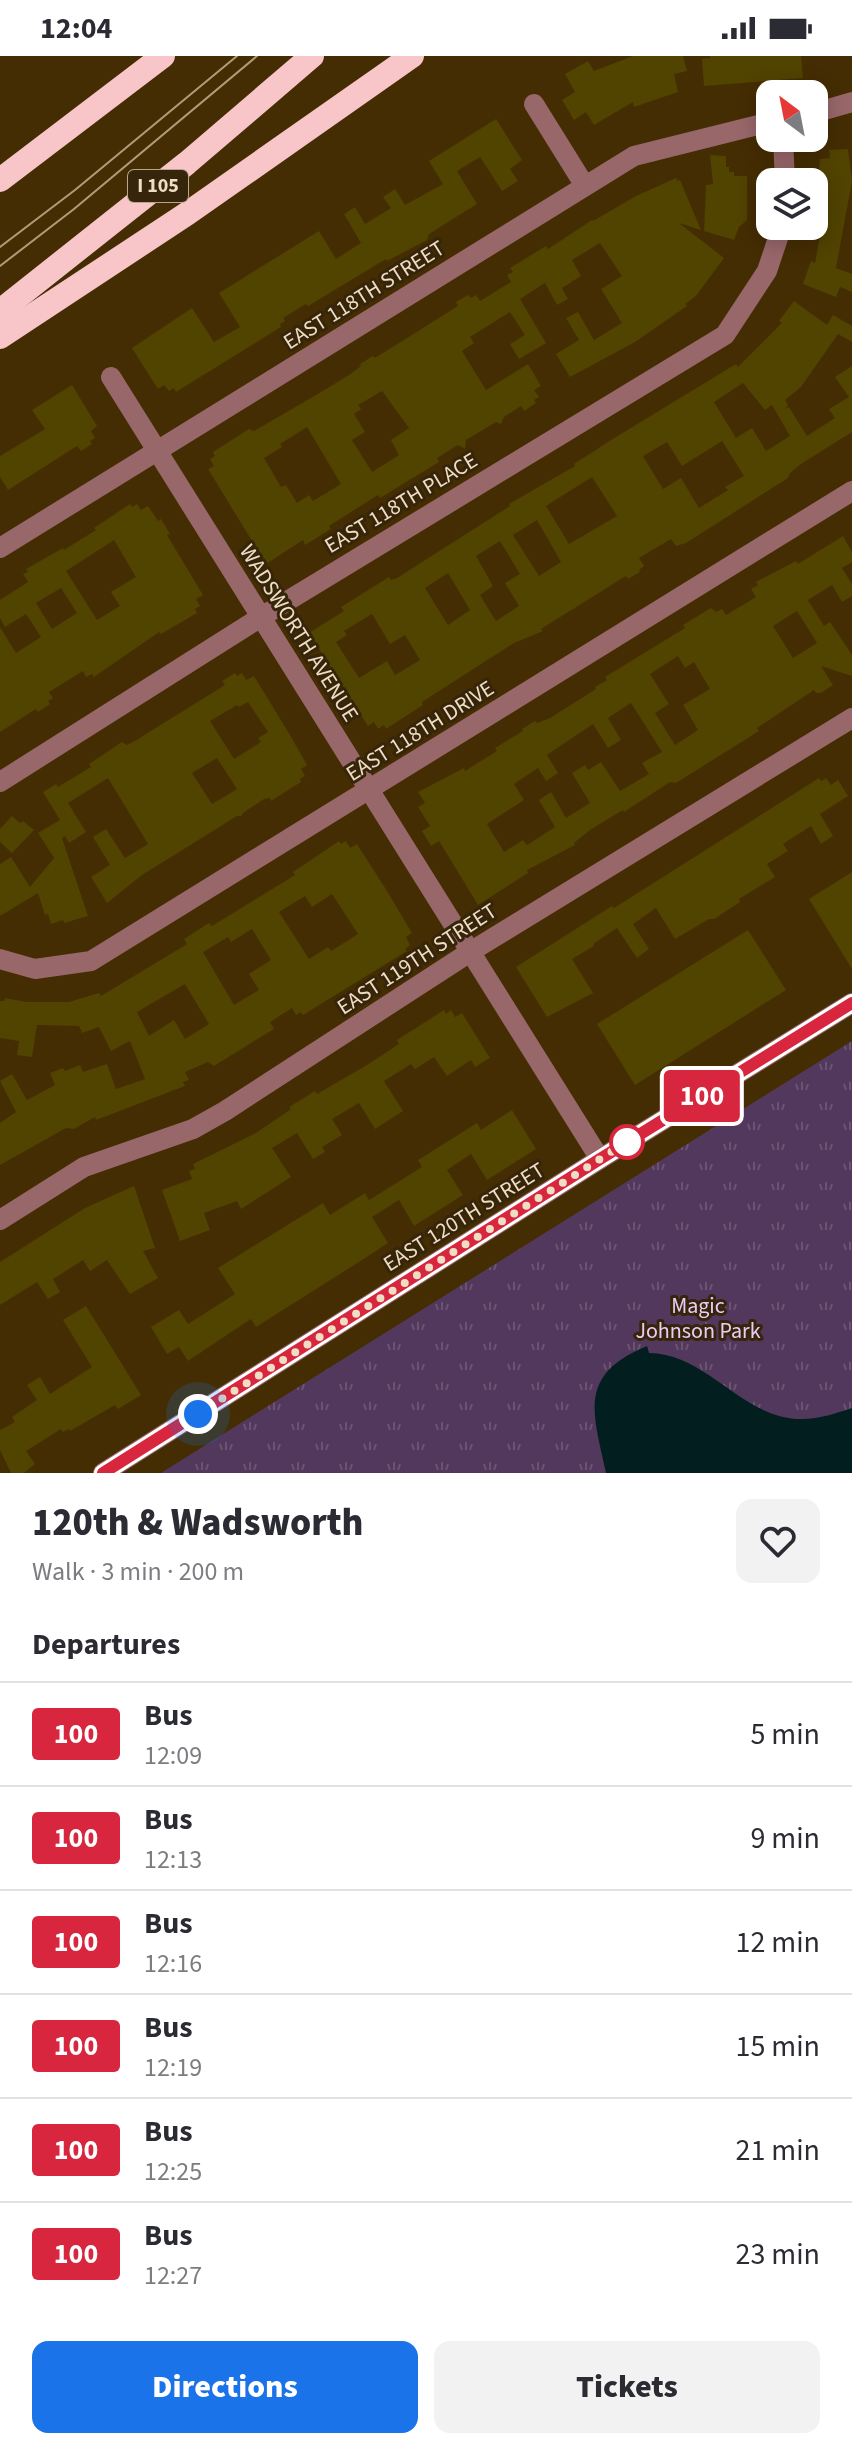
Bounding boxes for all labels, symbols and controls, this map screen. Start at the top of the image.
text: 12:04 [40,7,112,50]
north arrow [756,80,828,152]
map controls [756,80,828,240]
button: layers [756,168,828,240]
road number: I 105 [128,170,188,202]
street label: EAST 118TH STREET [277,232,451,358]
street label: EAST 118TH PLACE [318,445,484,561]
street label: WADSWORTH AVENUE [231,538,367,728]
street label: EAST 118TH DRIVE [340,673,500,789]
street label: EAST 119TH STREET [331,895,503,1023]
line badge: 100 [656,1070,748,1122]
text: 100 [680,1076,724,1116]
unlabelled marker [610,1125,644,1159]
street label: EAST 120TH STREET [377,1154,551,1280]
park label: Magic Johnson Park [635,1290,761,1347]
your location [178,1394,218,1434]
text: 120th & Wadsworth [32,1496,364,1550]
button: heart [736,1499,820,1583]
text: Walk · 3 min · 200 m [32,1553,244,1590]
text: Departures [32,1623,180,1666]
text: Bus [144,1694,192,1737]
text: 5 min [750,1713,820,1756]
text: 100 [54,1714,98,1754]
text: 12:09 [144,1737,202,1774]
text: Bus [144,1798,192,1841]
text: 9 min [750,1817,820,1860]
text: 100 [54,1818,98,1858]
text: 12:13 [144,1841,202,1878]
text: Bus [144,1902,192,1945]
text: 12 min [736,1921,820,1964]
text: 100 [54,1922,98,1962]
text: 12:16 [144,1945,202,1982]
text: Bus [144,2006,192,2049]
text: 15 min [736,2025,820,2068]
text: 100 [54,2026,98,2066]
text: 12:19 [144,2049,202,2086]
text: Bus [144,2110,192,2153]
text: 21 min [736,2129,820,2172]
text: 100 [54,2130,98,2170]
text: 12:25 [144,2153,202,2190]
text: Bus [144,2214,192,2257]
text: 23 min [736,2233,820,2276]
text: 100 [54,2234,98,2274]
text: 12:27 [144,2257,202,2294]
button: Directions [32,2341,418,2433]
button: Tickets [434,2341,820,2433]

